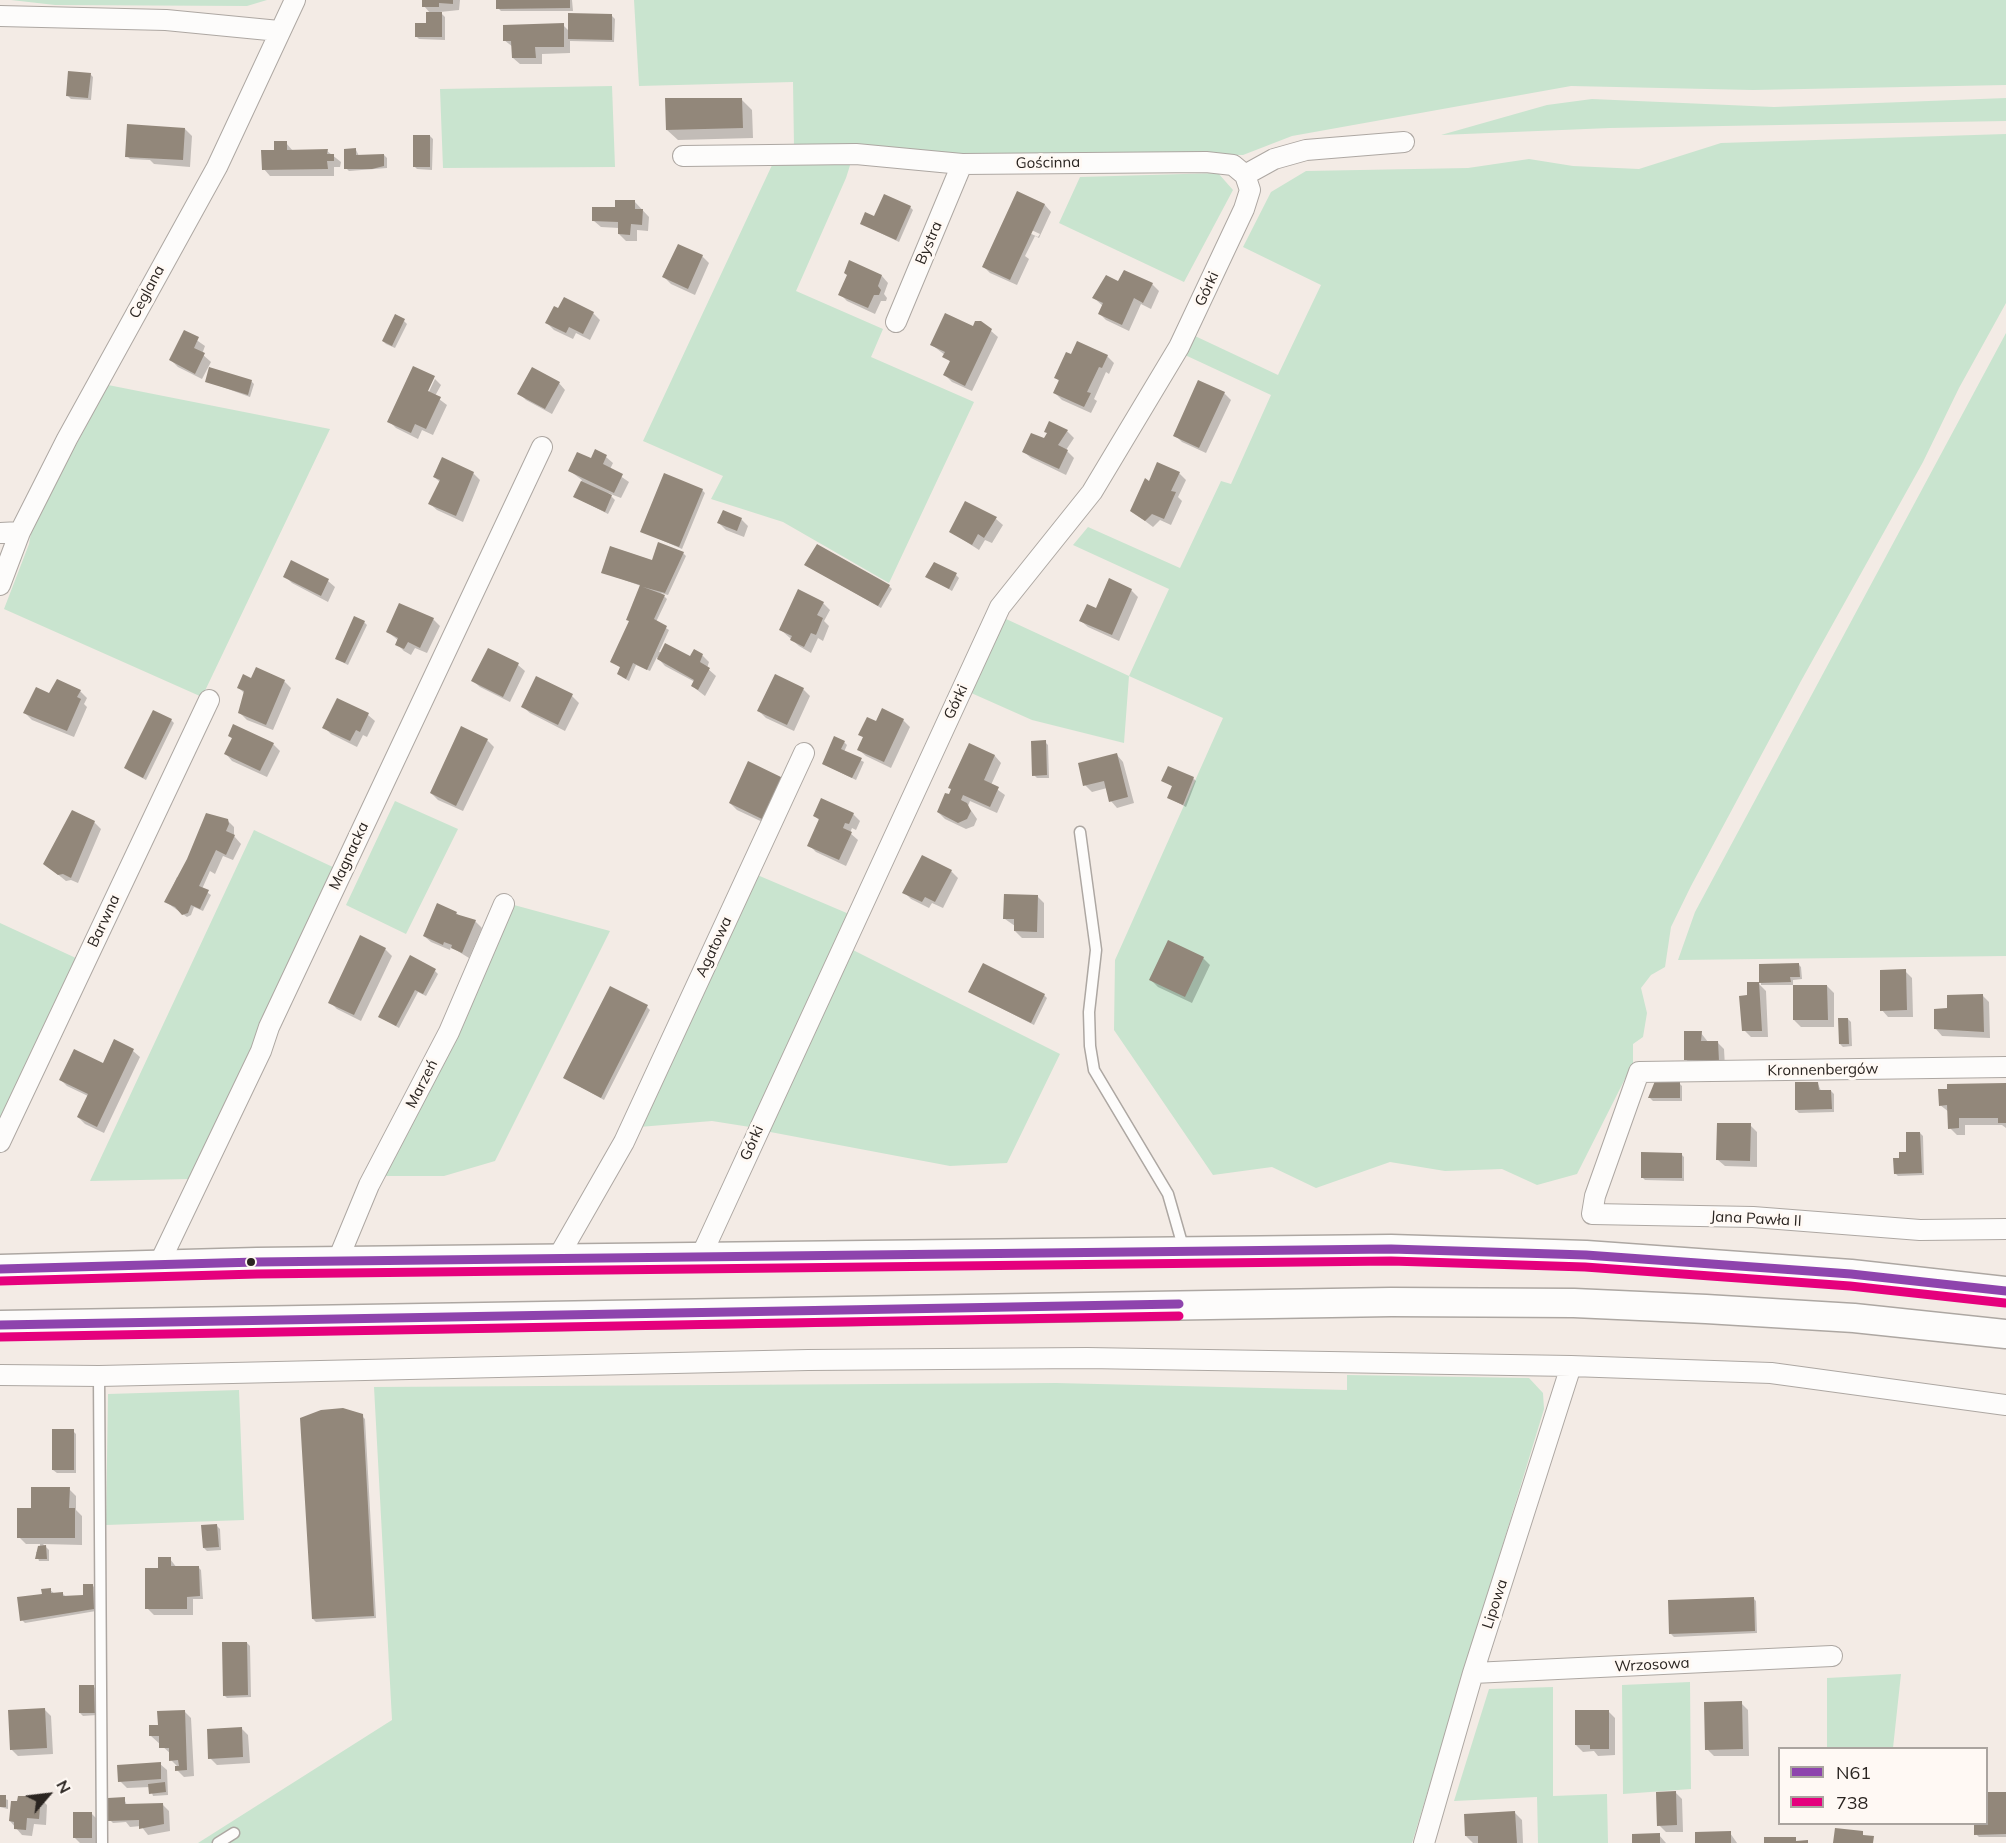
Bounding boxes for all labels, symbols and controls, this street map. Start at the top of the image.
street label: Gościnna [1016,153,1080,173]
street label: Bystra [912,219,946,267]
street label: Ceglana [126,262,168,322]
street label: Górki [1191,269,1223,309]
street label: Górki [940,682,972,722]
street label: Magnacka [325,819,373,893]
street label: Barwna [84,892,124,950]
street label: Agatowa [692,914,736,980]
street label: Marzeń [402,1057,442,1111]
street label: Kronnenbergów [1767,1060,1879,1080]
street label: Górki [736,1123,768,1163]
street label: Jana Pawła II [1710,1208,1802,1230]
unlabelled marker [245,1256,257,1268]
street label: Lipowa [1479,1577,1511,1631]
street label: Wrzosowa [1614,1654,1690,1676]
legend [1778,1747,1988,1825]
text: N61 [1836,1761,1871,1784]
north arrow [18,1765,78,1825]
text: N [52,1777,76,1797]
text: 738 [1836,1791,1868,1814]

